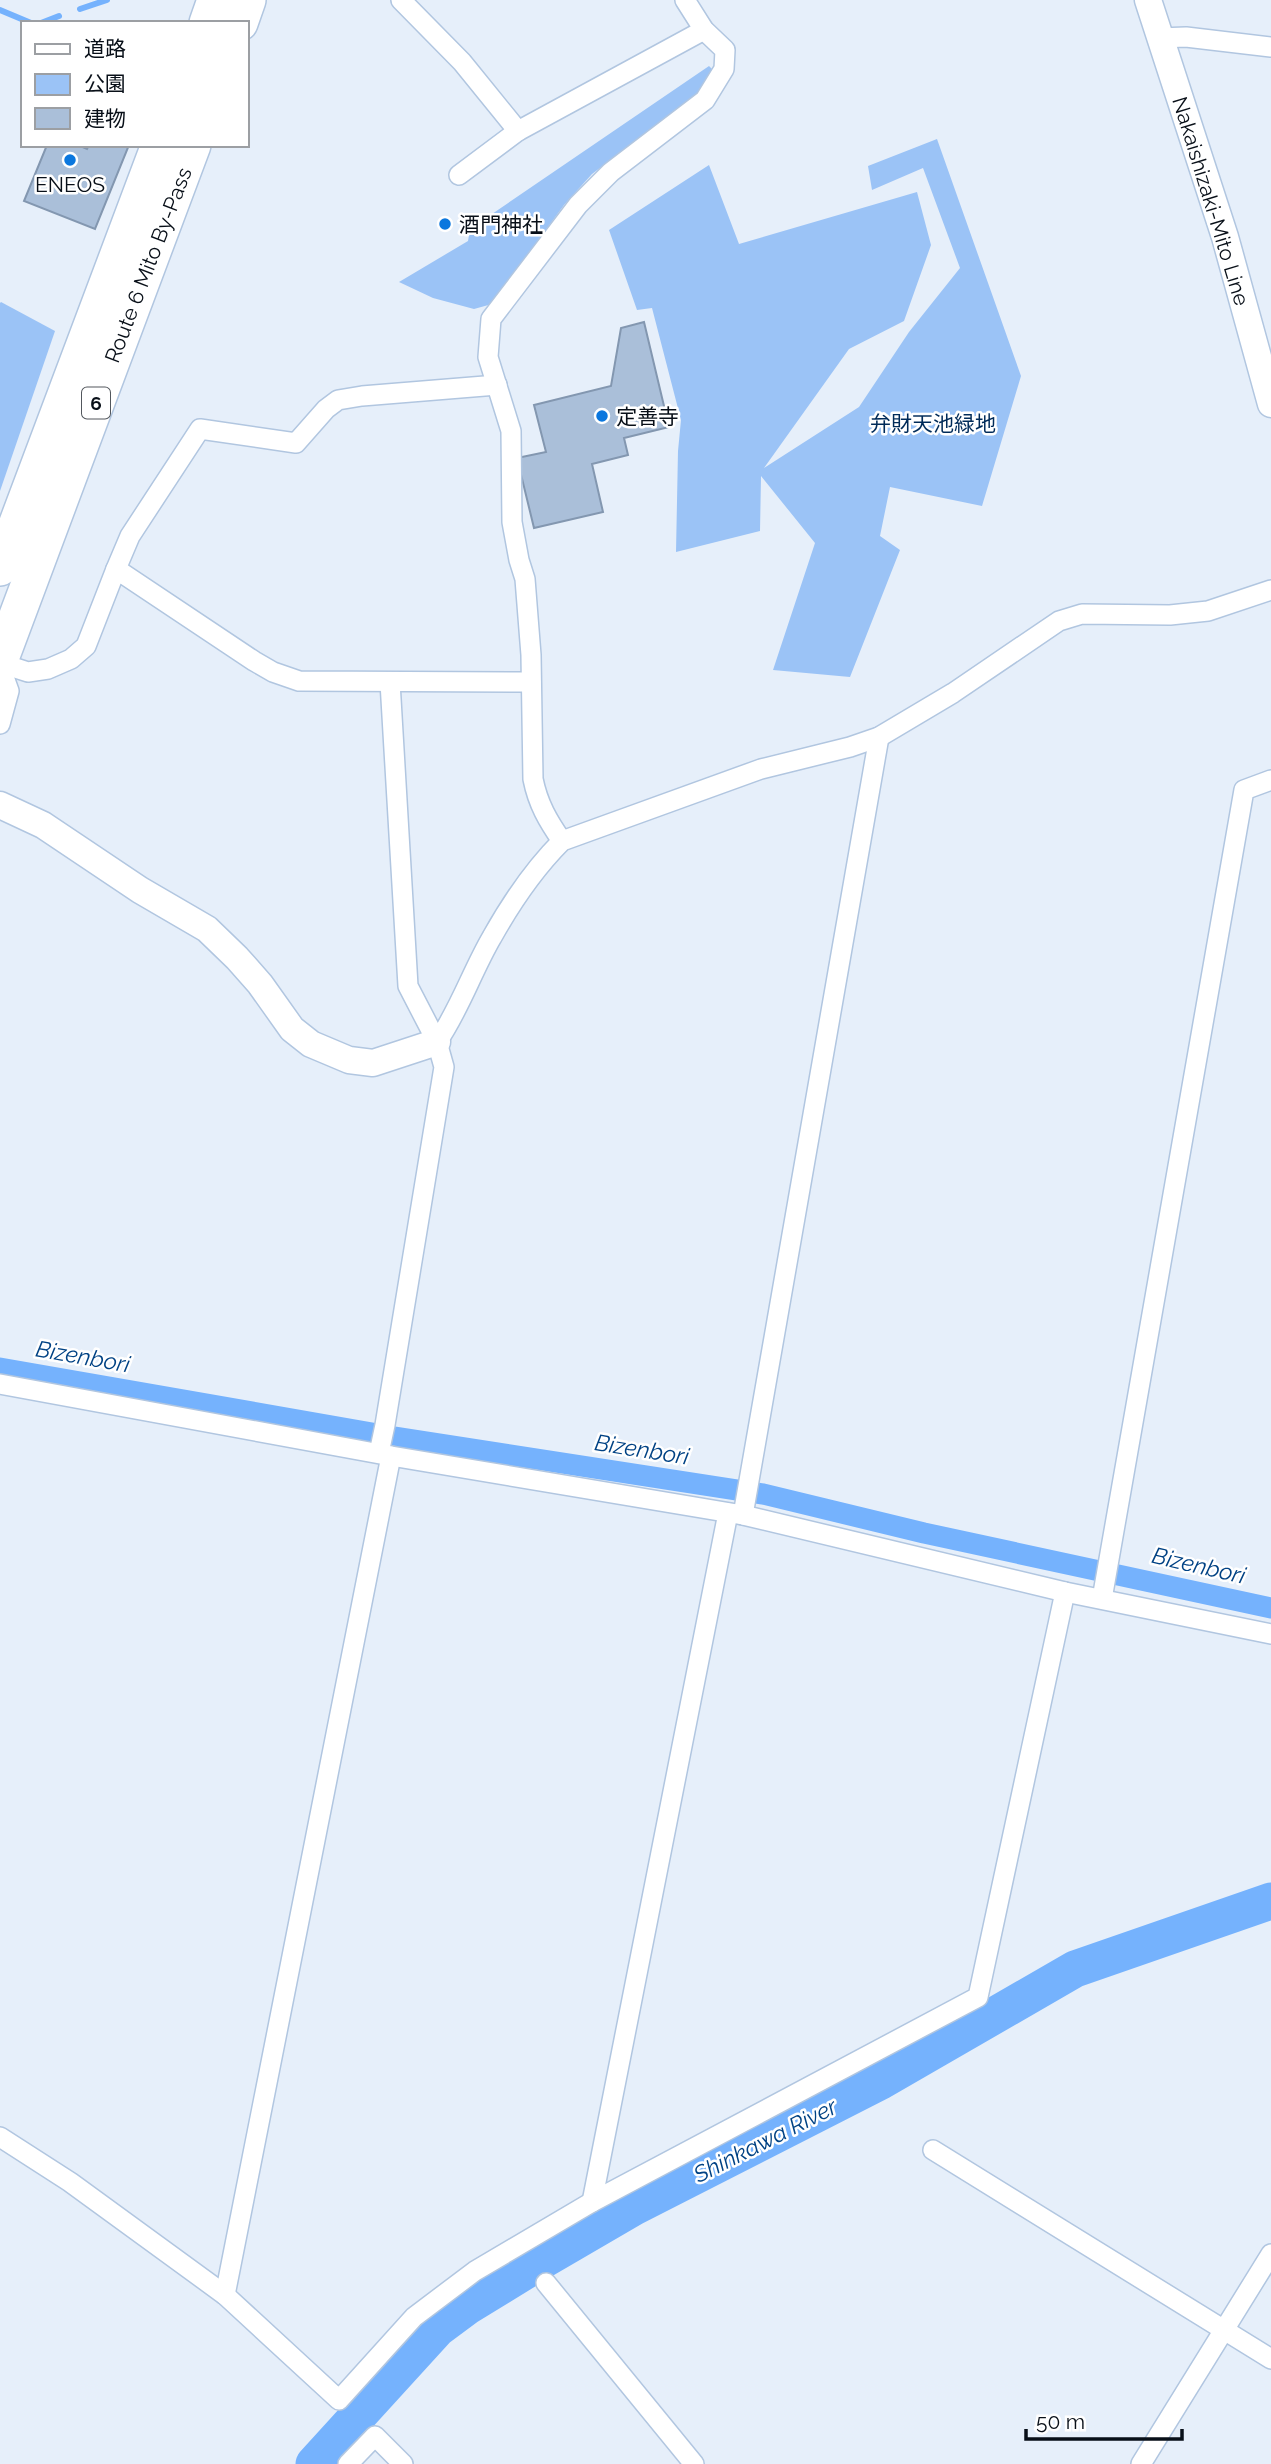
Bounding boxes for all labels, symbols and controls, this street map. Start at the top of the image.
legend [21,21,248,147]
text: 道路 [84,36,126,61]
text: 公園 [84,71,126,96]
street label: Nakaishizaki-Mito Line [1167,94,1255,308]
text: 建物 [84,106,126,131]
marker: ENEOS [62,152,78,168]
street label: Route 6 Mito By-Pass [99,164,197,366]
place label: ENEOS [35,172,105,197]
place label: 酒門神社 [459,212,543,237]
marker: 酒門神社 [437,216,453,232]
road number: 6 [82,388,110,418]
place label: 定善寺 [616,404,679,429]
marker: 定善寺 [594,408,610,424]
park label: 弁財天池緑地 [870,411,996,436]
water label: Bizenbori [34,1334,133,1378]
water label: Bizenbori [593,1428,692,1470]
water label: Bizenbori [1150,1541,1249,1589]
water label: Shinkawa River [688,2092,842,2188]
scale bar [1026,2398,1182,2442]
text: 50 m [1036,2409,1085,2434]

